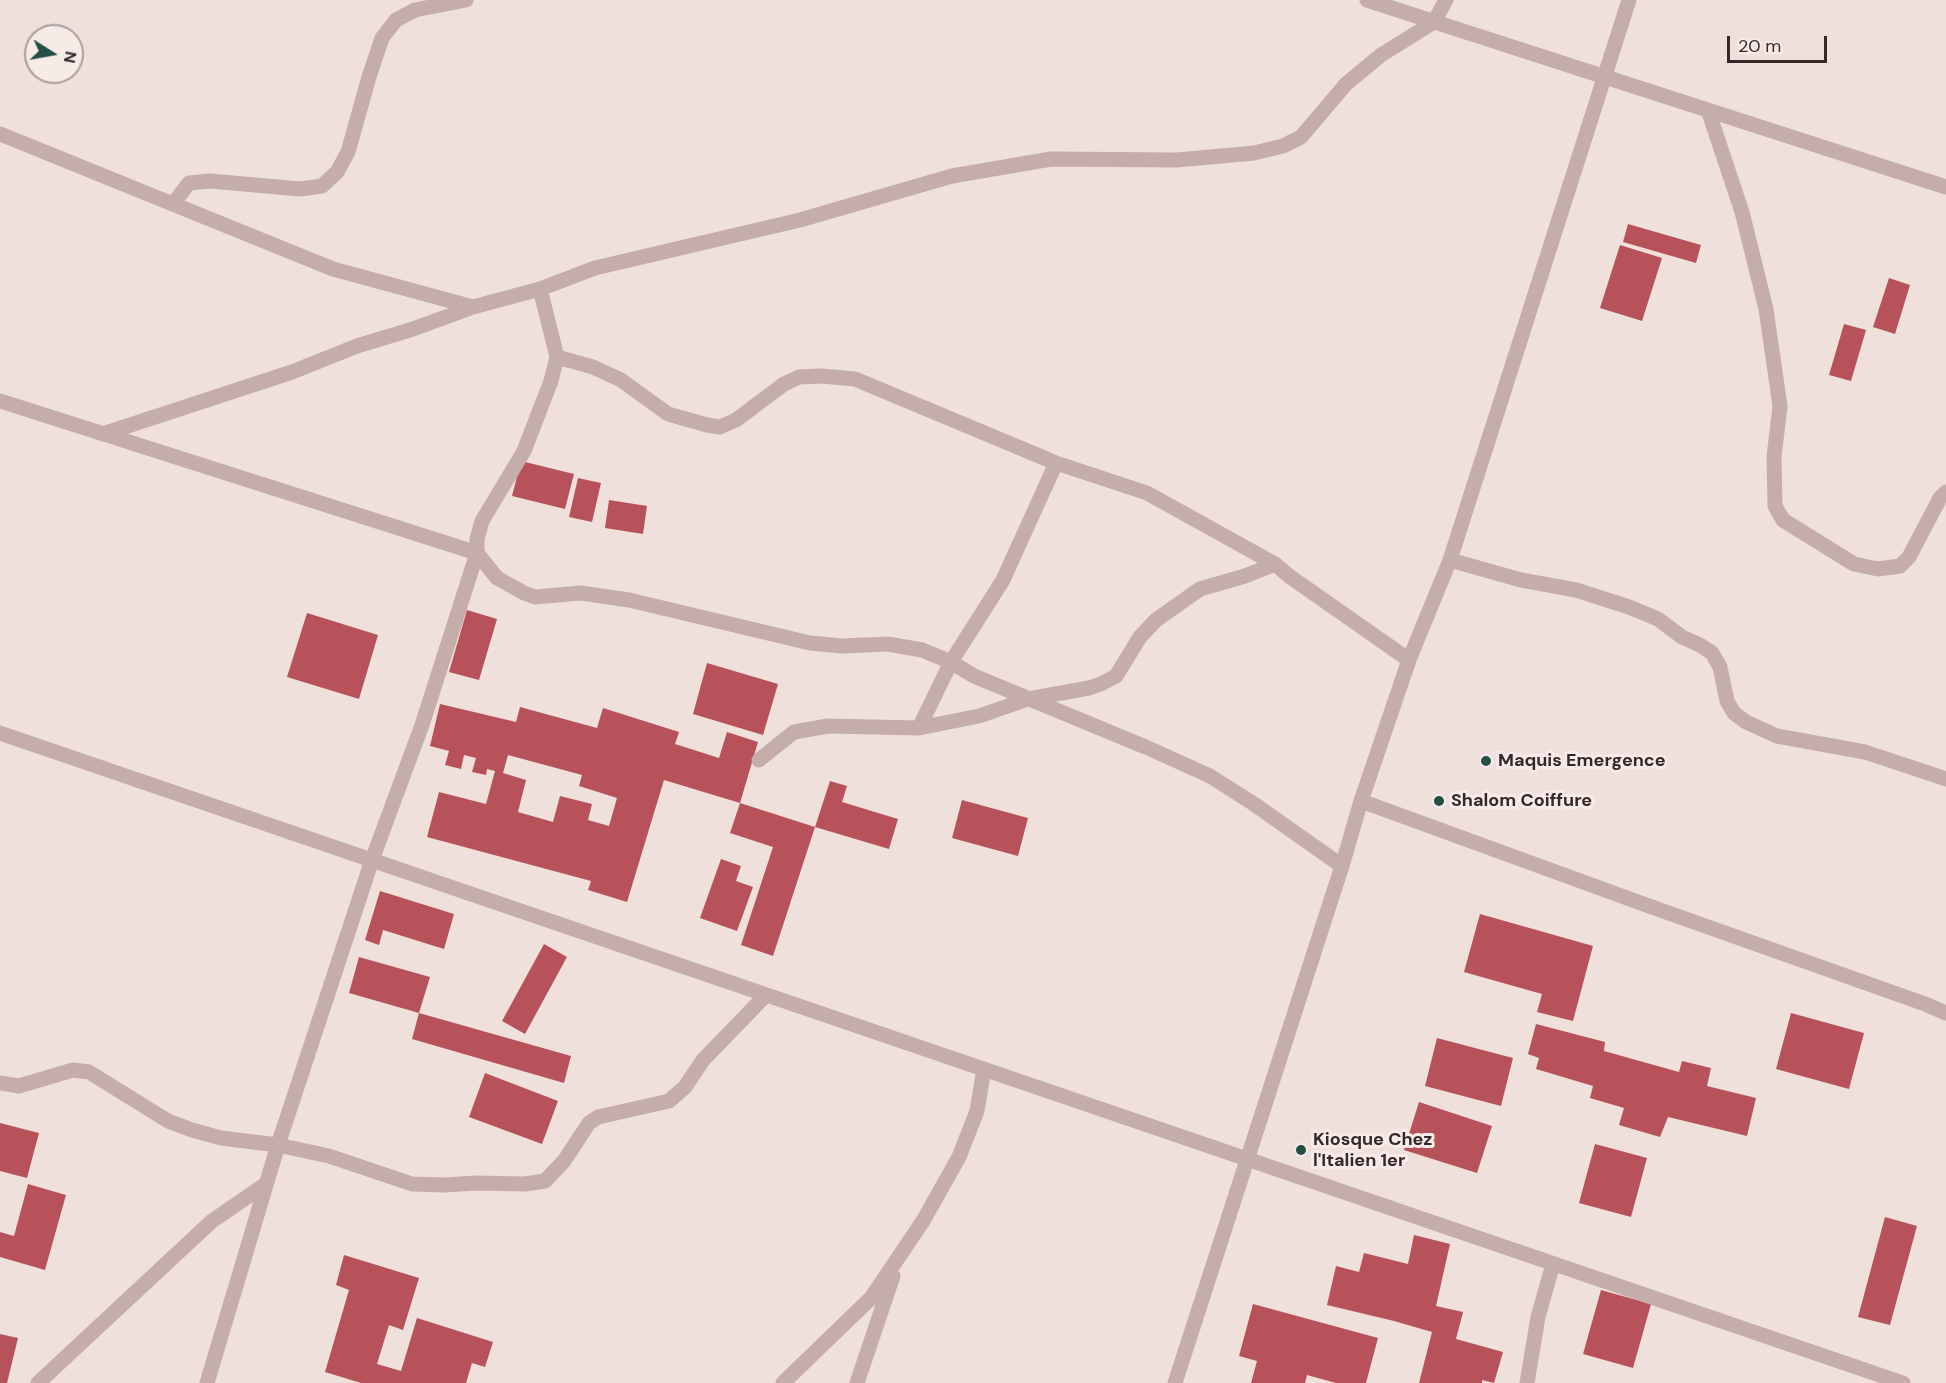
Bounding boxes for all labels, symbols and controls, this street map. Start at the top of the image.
north arrow [24,24,84,84]
scale bar [1730,24,1830,62]
text: 20 m [1738,34,1781,58]
text: N [59,49,82,65]
place label: Maquis Emergence [1498,750,1666,772]
marker: Maquis Emergence [1479,754,1493,768]
place label: Shalom Coiffure [1451,790,1592,812]
marker: Shalom Coiffure [1432,794,1446,808]
place label: Kiosque Chez l'Italien 1er [1313,1129,1432,1172]
marker: Kiosque Chez l'Italien 1er [1294,1143,1308,1157]

